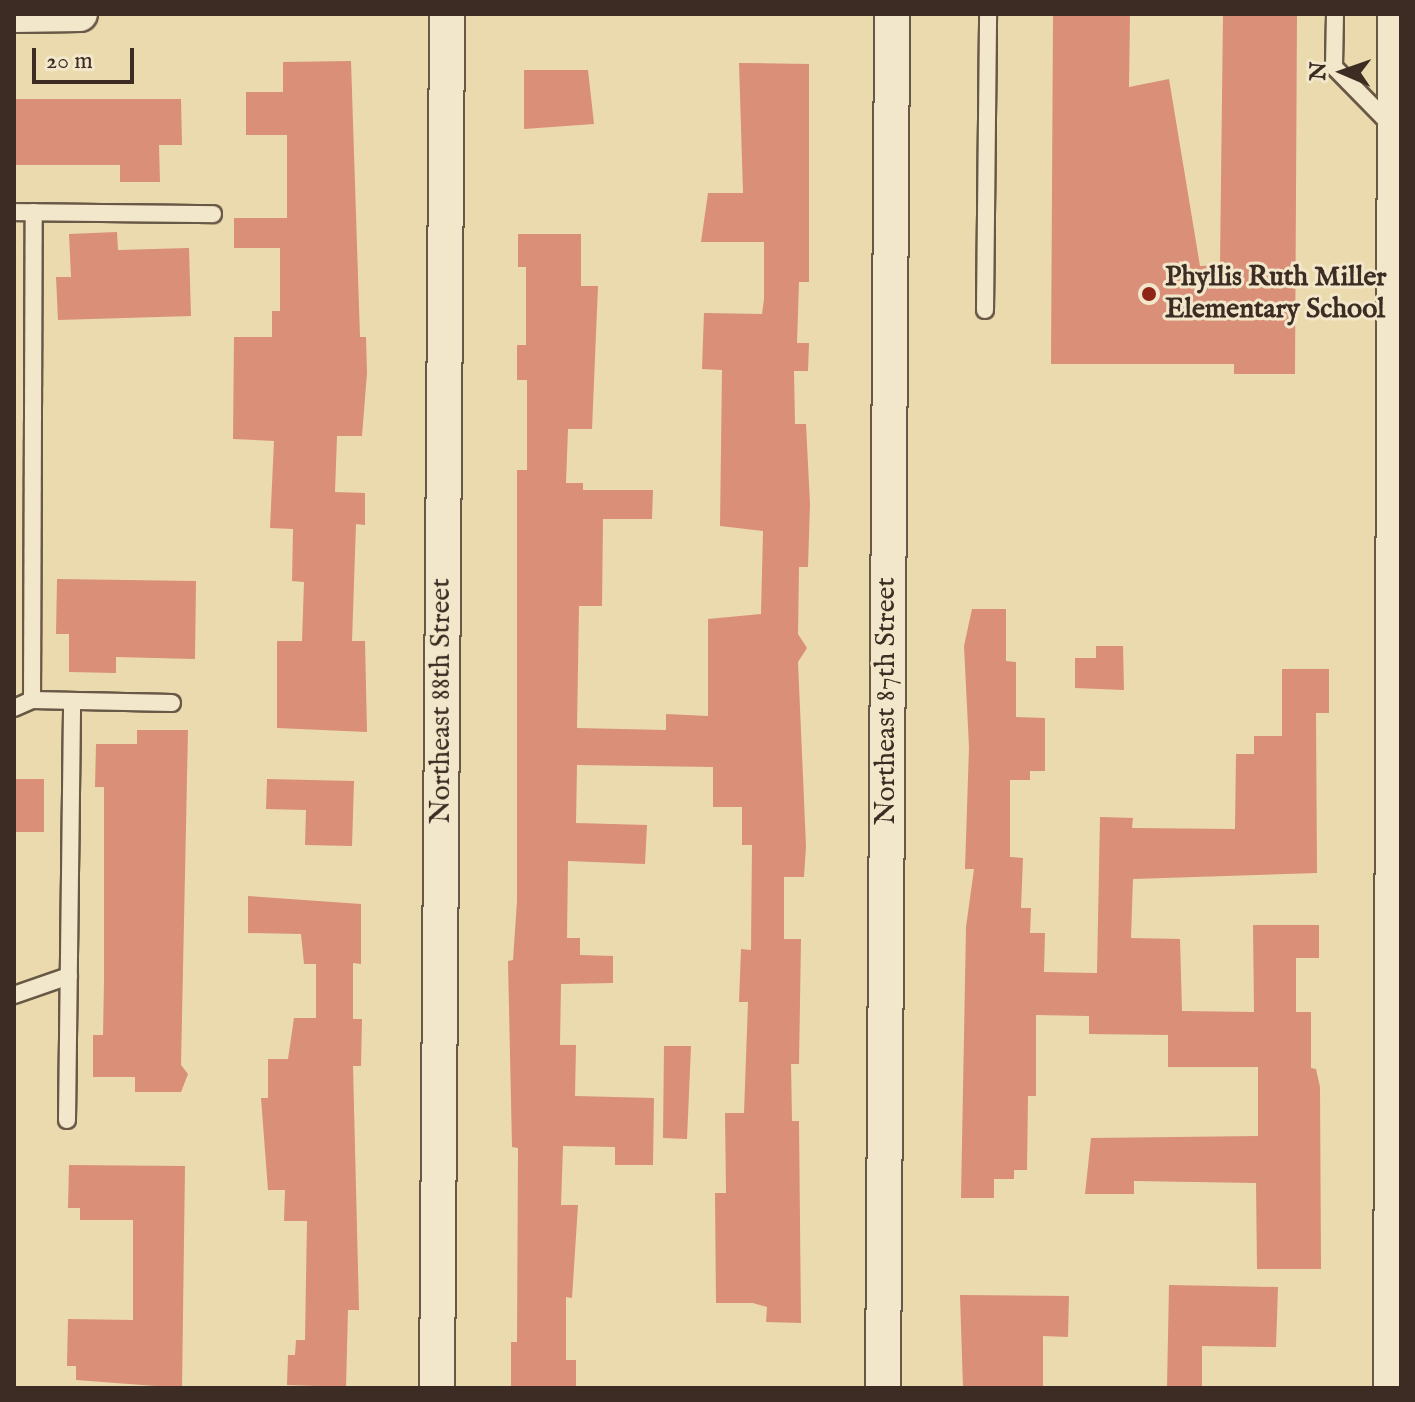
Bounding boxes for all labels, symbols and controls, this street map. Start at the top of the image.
scale bar [36,32,138,82]
north arrow [1303,32,1383,112]
text: 20 m [46,46,93,77]
text: N [1305,61,1333,81]
place label: Phyllis Ruth Miller Elementary School [1165,261,1387,327]
marker: Phyllis Ruth Miller Elementary School [1140,285,1158,303]
street label: Northeast 87th Street [870,577,904,825]
street label: Northeast 88th Street [425,578,459,824]

